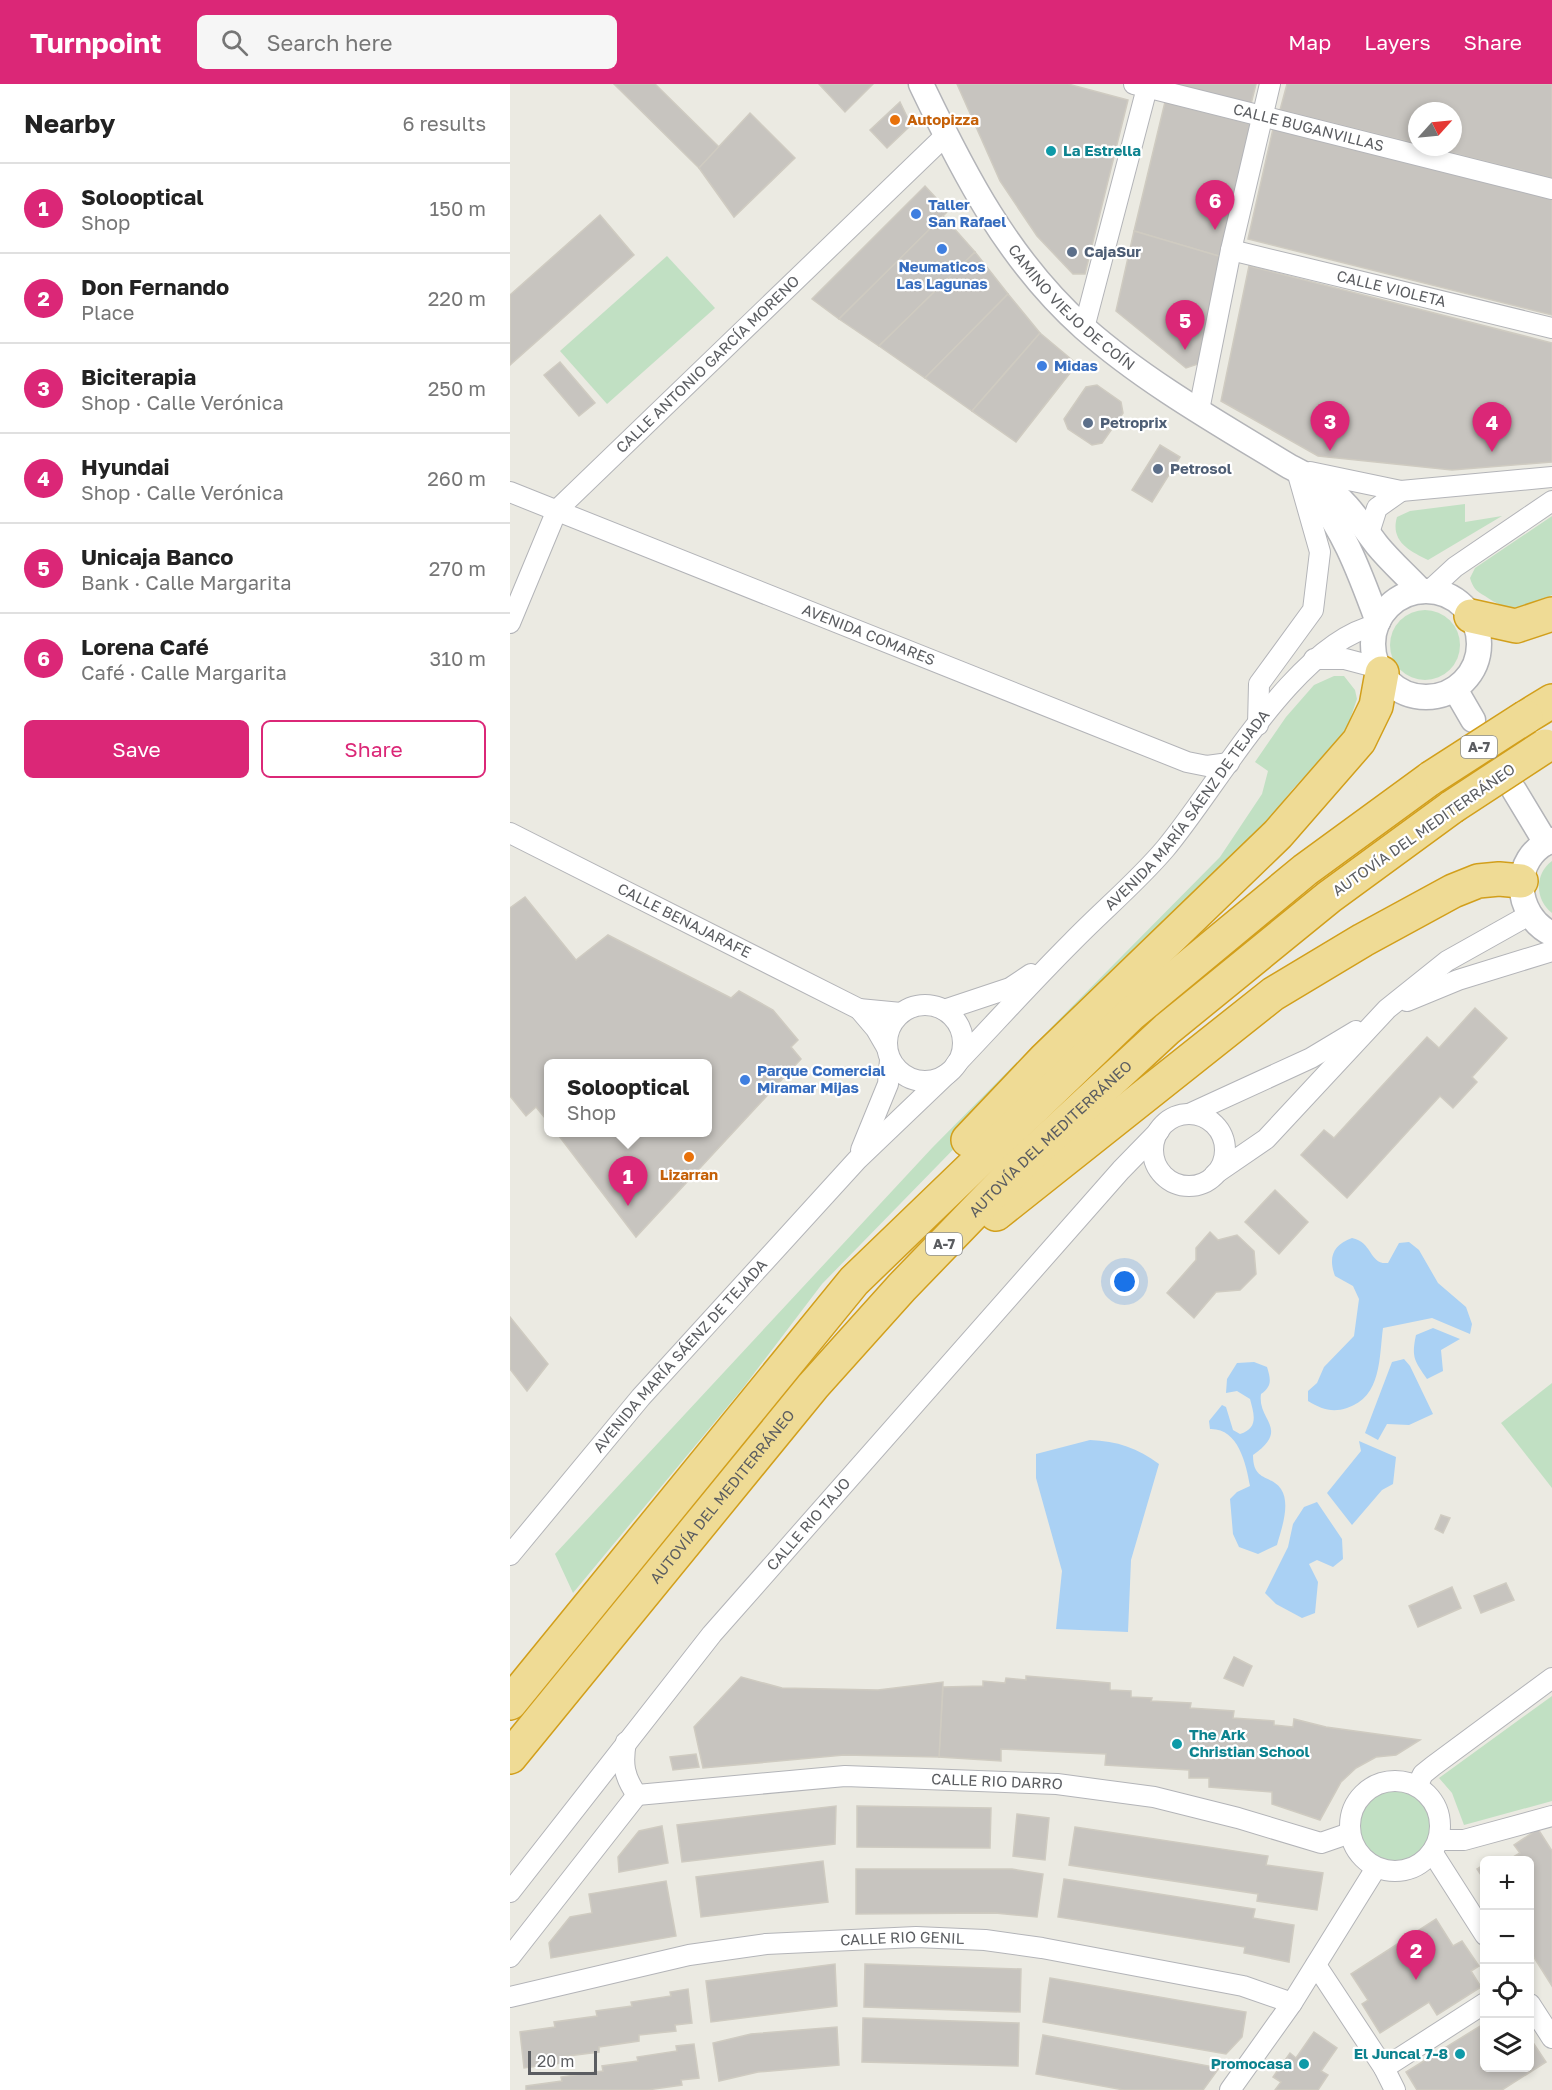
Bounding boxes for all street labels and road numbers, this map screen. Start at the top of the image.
street label: CALLE BUGANVILLAS [1232,99,1386,154]
street label: CAMINO VIEJO DE COÍN [1005,240,1139,373]
street label: CALLE VIOLETA [1335,266,1448,310]
street label: CALLE ANTONIO GARCÍA MORENO [612,271,803,456]
street label: AVENIDA COMARES [800,600,938,669]
street label: AVENIDA MARÍA SÁENZ DE TEJADA [1100,706,1273,913]
road number: A-7 [1461,736,1497,758]
street label: AUTOVÍA DEL MEDITERRÁNEO [1329,759,1518,899]
street label: CALLE BENAJARAFE [615,879,754,961]
street label: AUTOVÍA DEL MEDITERRÁNEO [965,1056,1135,1220]
road number: A-7 [926,1233,962,1255]
street label: AVENIDA MARÍA SÁENZ DE TEJADA [589,1255,770,1456]
street label: AUTOVÍA DEL MEDITERRÁNEO [646,1406,798,1587]
street label: CALLE RIO TAJO [762,1474,854,1574]
street label: CALLE RIO DARRO [931,1769,1064,1793]
street label: CALLE RIO GENIL [840,1927,965,1949]

